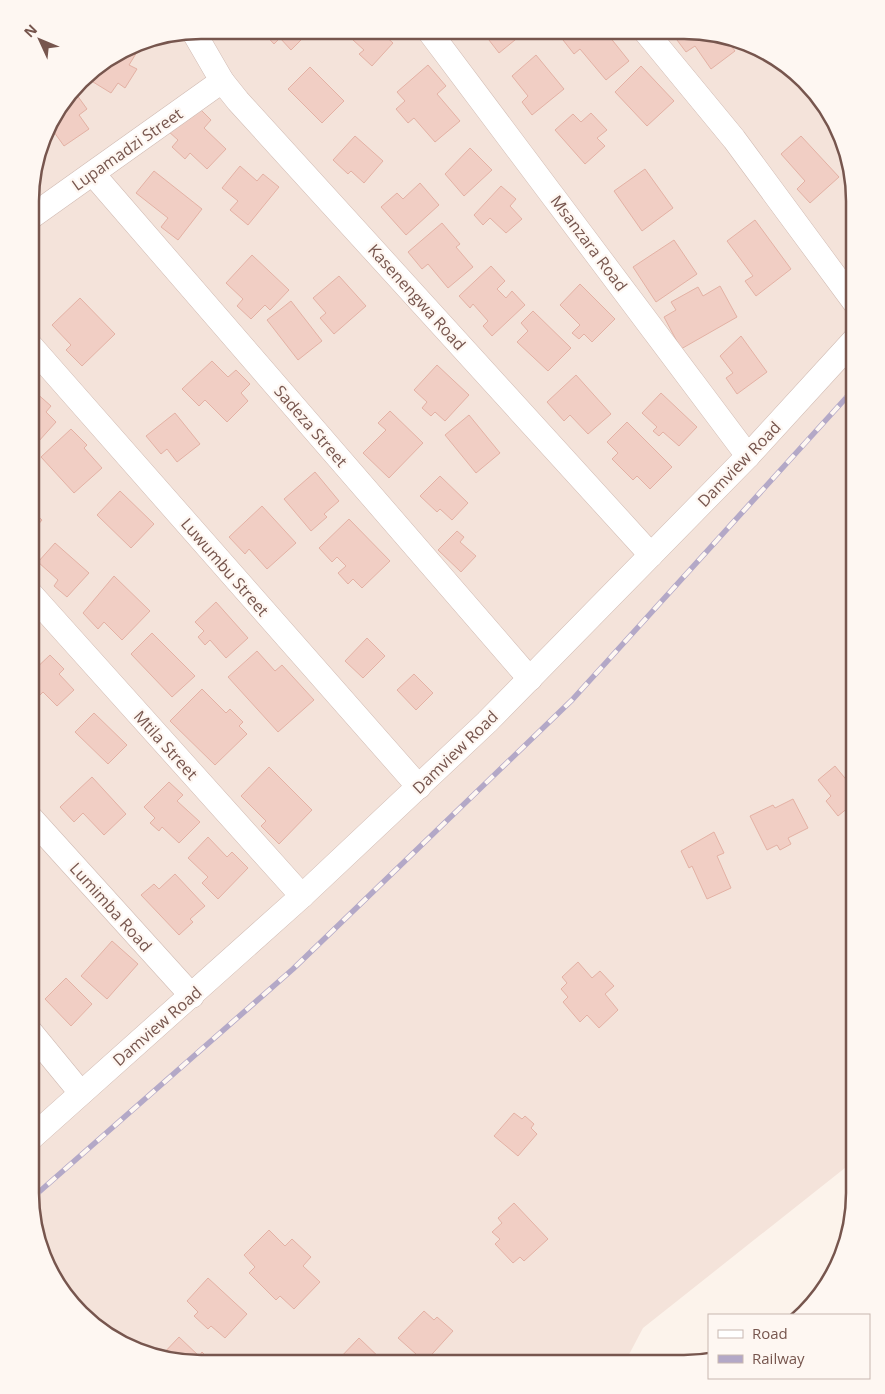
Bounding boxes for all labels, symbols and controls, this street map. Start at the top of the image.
north arrow [15,15,65,65]
text: N [19,20,41,41]
street label: Lupamadzi Street [67,102,187,195]
street label: Msanzara Road [546,191,632,295]
street label: Kasenengwa Road [363,239,471,355]
street label: Sadeza Street [269,380,353,472]
street label: Damview Road [693,416,785,512]
street label: Luwumbu Street [176,513,274,621]
street label: Mtila Street [129,706,203,785]
street label: Damview Road [407,706,503,798]
street label: Lumimba Road [65,858,157,956]
street label: Damview Road [108,981,206,1071]
legend [708,1314,870,1379]
text: Road [752,1323,788,1343]
text: Railway [752,1348,805,1368]

